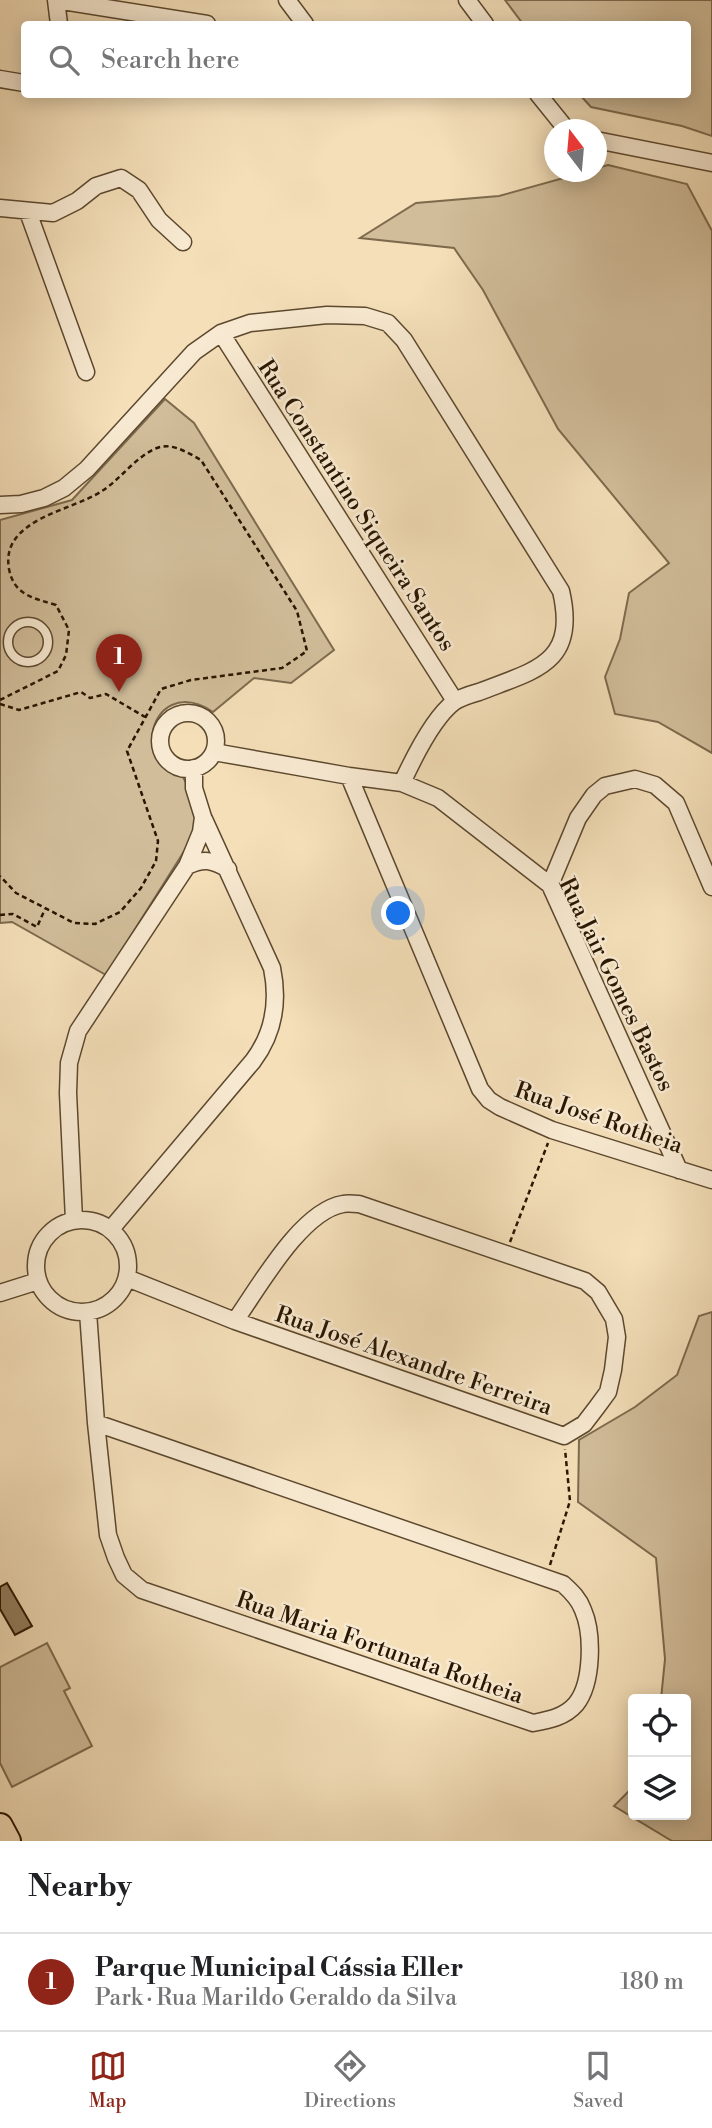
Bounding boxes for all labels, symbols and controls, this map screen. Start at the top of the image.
search box [21,21,691,98]
icon: search [45,41,83,79]
text: Search here [101,44,240,76]
north arrow [544,119,607,182]
street label: Rua Constantino Siqueira Santos [251,355,461,657]
pin: 1 [96,634,142,692]
street label: Rua Jair Gomes Bastos [552,873,680,1096]
your location [381,896,415,930]
street label: Rua José Rotheia [511,1076,687,1160]
street label: Rua José Alexandre Ferreira [271,1300,556,1422]
street label: Rua Maria Fortunata Rotheia [233,1586,527,1710]
map controls [628,1694,691,1820]
button: locate [628,1694,691,1757]
button: layers [628,1757,691,1820]
text: Nearby [28,1868,132,1906]
text: Parque Municipal Cássia Eller [95,1952,463,1984]
text: 1 [45,1968,57,1996]
text: 180 m [620,1968,684,1996]
text: Park · Rua Marildo Geraldo da Silva [95,1984,457,2012]
tab: Map [89,2047,127,2113]
tab: Directions [304,2047,396,2113]
tab: Saved [573,2047,623,2113]

